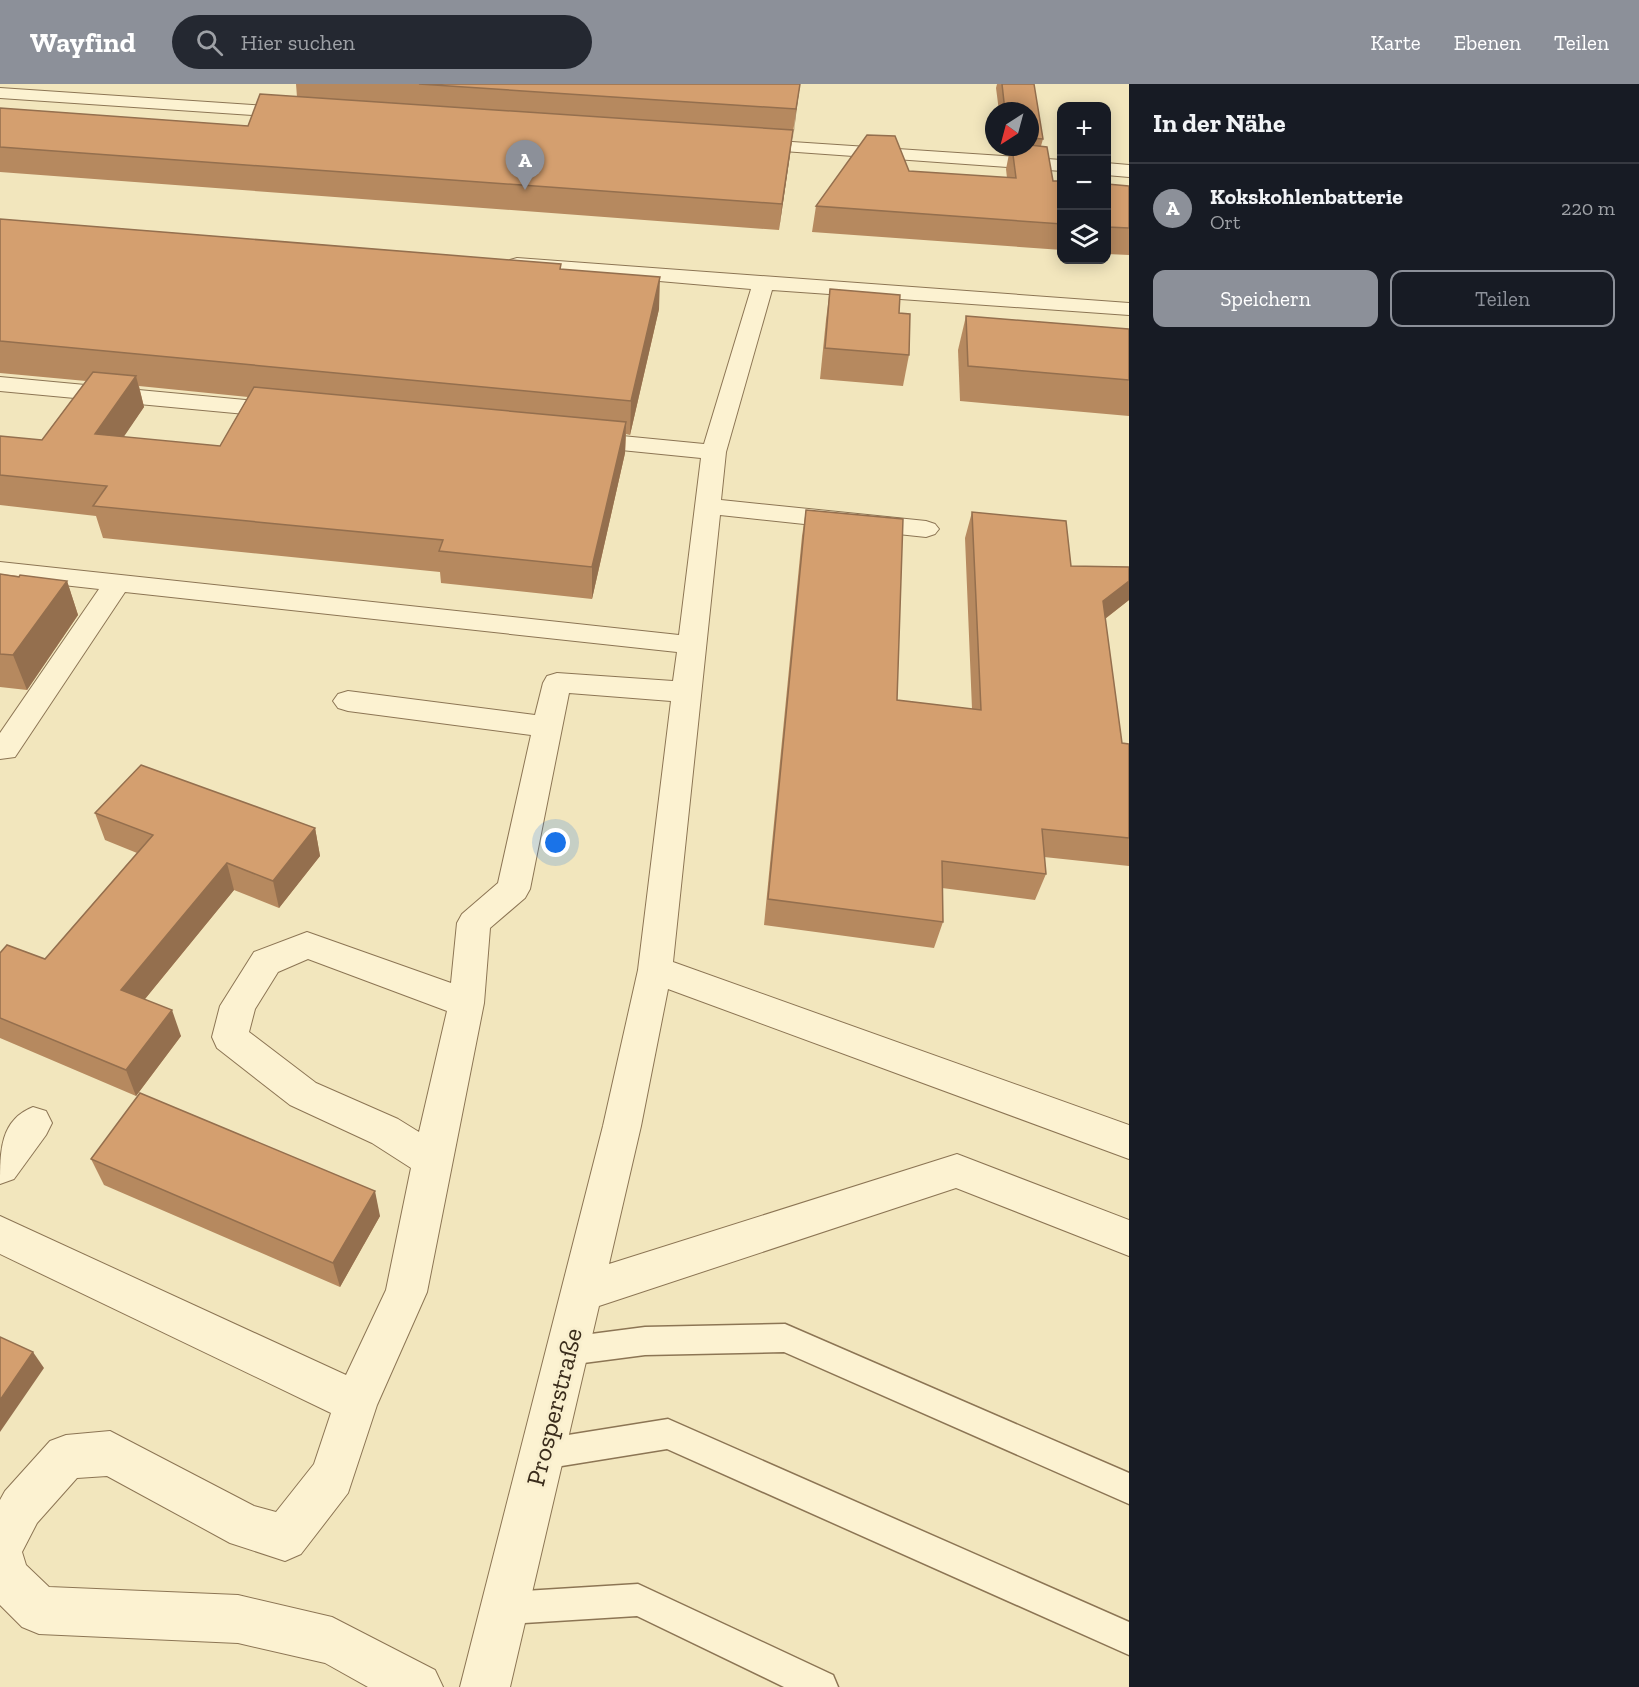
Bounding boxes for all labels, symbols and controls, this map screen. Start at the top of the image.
search box [172,15,592,69]
text: Wayfind [30,26,136,59]
icon: search [193,26,226,59]
text: Hier suchen [241,29,355,56]
text: Karte [1371,30,1421,55]
text: Ebenen [1454,30,1521,55]
text: Teilen [1554,30,1609,55]
north arrow [985,102,1039,156]
map controls [1057,102,1111,264]
button: + [1057,102,1111,156]
text: In der Nähe [1153,107,1285,139]
pin: A [506,141,544,190]
button: − [1057,156,1111,210]
text: Kokskohlenbatterie [1210,183,1403,210]
text: A [1166,196,1179,220]
text: 220 m [1561,196,1615,220]
button: layers [1057,210,1111,264]
text: Ort [1210,210,1240,234]
button: Speichern [1153,270,1378,327]
button: Teilen [1390,270,1615,327]
your location [541,828,570,857]
street label: Prosperstraße [519,1325,589,1489]

